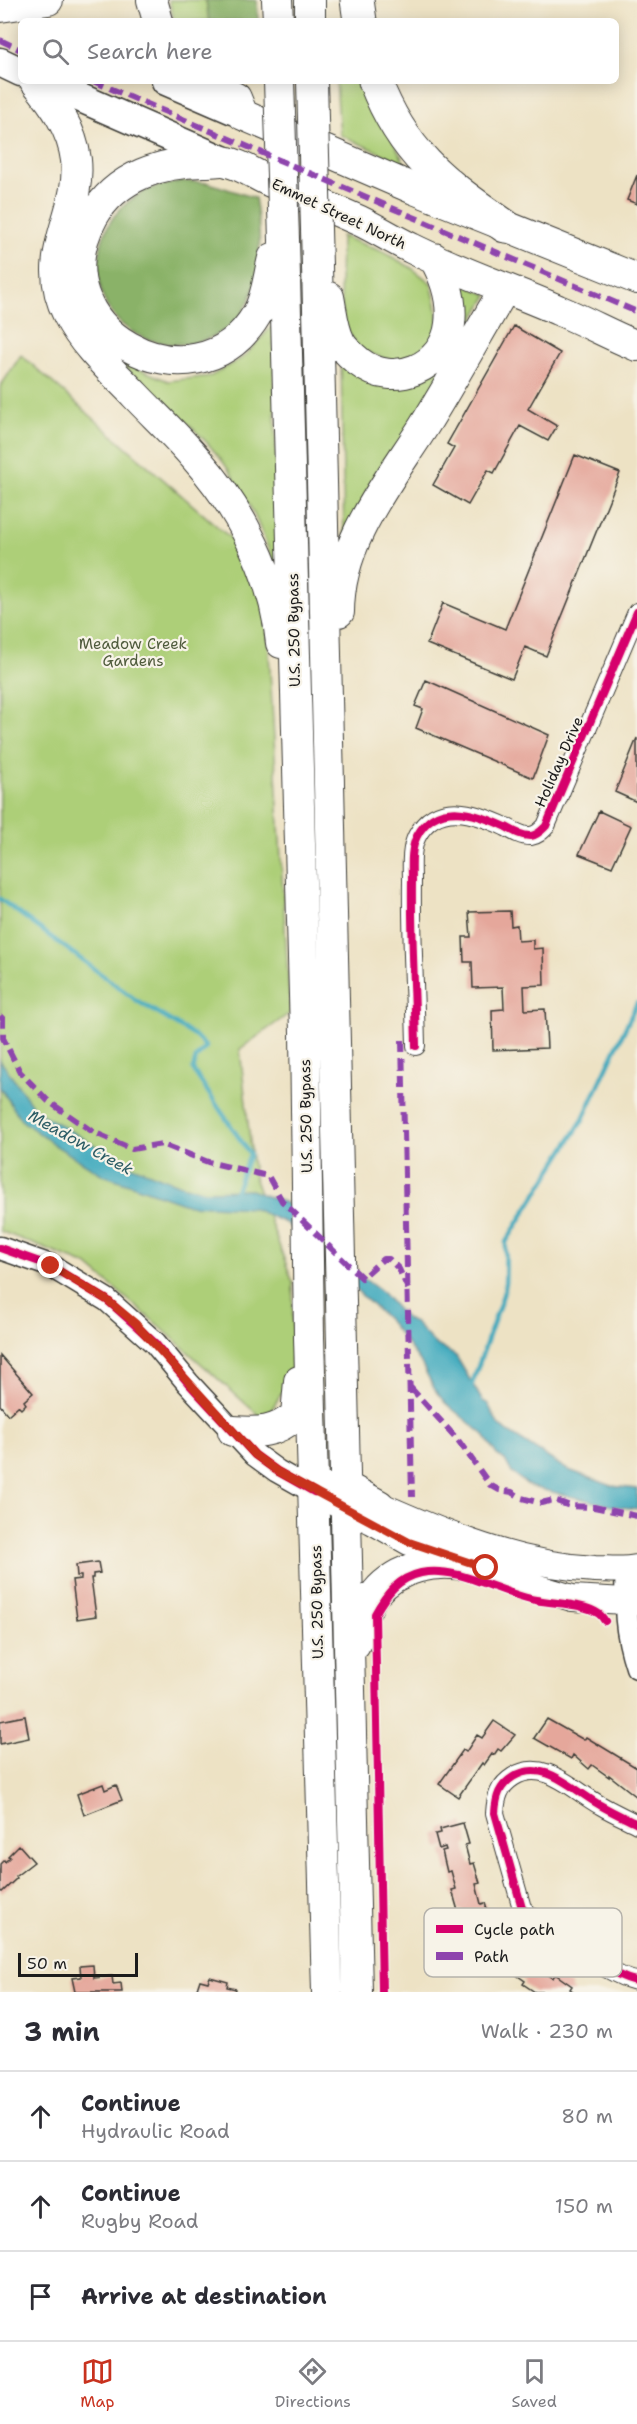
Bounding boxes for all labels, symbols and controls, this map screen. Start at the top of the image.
search box [18,18,619,84]
icon: search [39,35,72,68]
text: Search here [87,37,213,66]
street label: Emmet Street North [268,174,410,254]
street label: U.S. 250 Bypass [283,573,305,687]
park label: Meadow Creek Gardens [79,634,187,671]
street label: Holiday Drive [530,713,588,811]
street label: U.S. 250 Bypass [295,1059,317,1173]
water label: Meadow Creek [25,1105,137,1180]
route end [37,1252,63,1278]
street label: U.S. 250 Bypass [306,1545,328,1659]
route start [472,1554,498,1580]
legend [424,1908,622,1977]
text: Cycle path [474,1919,555,1940]
text: Path [474,1946,509,1967]
scale bar [18,1950,138,1978]
text: 50 m [27,1953,67,1974]
text: 3 min [24,2014,100,2049]
text: Walk · 230 m [481,2018,613,2044]
text: Continue [81,2089,181,2118]
icon: ahead [24,2100,57,2133]
text: 80 m [561,2103,613,2129]
text: Hydraulic Road [81,2118,230,2144]
text: Continue [81,2179,181,2208]
icon: ahead [24,2190,57,2223]
text: 150 m [555,2193,613,2219]
text: Rugby Road [81,2208,198,2234]
icon: arrive [24,2280,57,2313]
text: Arrive at destination [81,2282,327,2311]
tab: Map [80,2355,114,2412]
tab: Directions [275,2355,351,2412]
tab: Saved [511,2355,557,2412]

